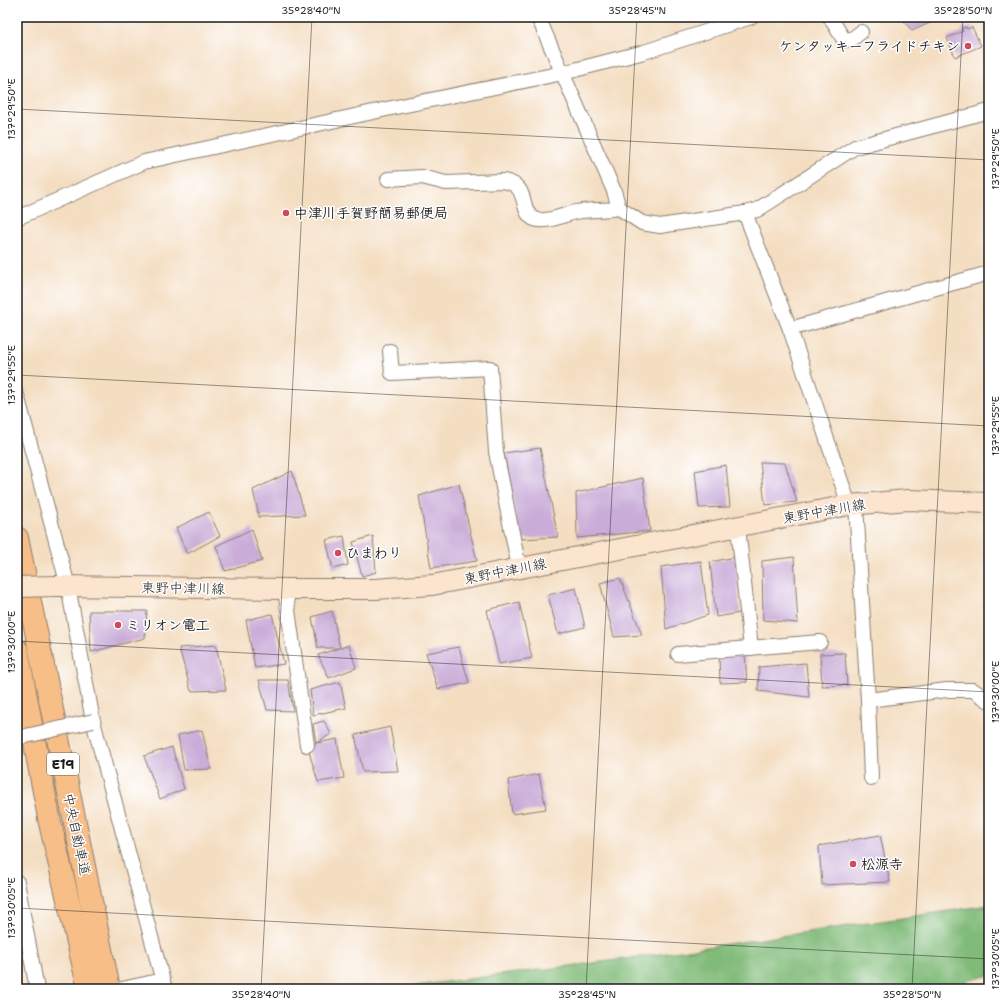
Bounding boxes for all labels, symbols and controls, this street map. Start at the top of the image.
text: 35°28'40"N [281,4,341,17]
text: 35°28'45"N [608,4,666,17]
text: 35°28'50"N [934,4,992,17]
place label: ケンタッキーフライドチキン [779,37,960,55]
marker: ケンタッキーフライドチキン [963,41,973,51]
text: 137°29'50"E [5,78,18,140]
text: 137°29'50"E [989,128,1002,190]
place label: 中津川手賀野簡易郵便局 [294,204,448,222]
marker: 中津川手賀野簡易郵便局 [281,208,291,218]
text: 137°29'55"E [5,345,18,405]
text: 137°29'55"E [989,396,1002,456]
street label: 東野中津川線 [781,495,867,527]
place label: ひまわり [346,544,402,562]
marker: ひまわり [333,548,343,558]
street label: 東野中津川線 [462,554,548,588]
street label: 東野中津川線 [141,578,225,598]
text: 137°30'00"E [5,611,18,673]
place label: ミリオン電工 [126,616,210,634]
marker: ミリオン電工 [113,620,123,630]
text: 137°30'00"E [989,661,1002,723]
road number: E19 [47,753,79,775]
street label: 中央自動車道 [59,791,95,877]
place label: 松源寺 [861,855,903,873]
marker: 松源寺 [848,859,858,869]
text: 137°30'05"E [5,877,18,939]
text: 137°30'05"E [989,928,1002,990]
text: 35°28'40"N [231,988,291,1001]
text: 35°28'45"N [558,988,616,1001]
text: 35°28'50"N [883,988,941,1001]

